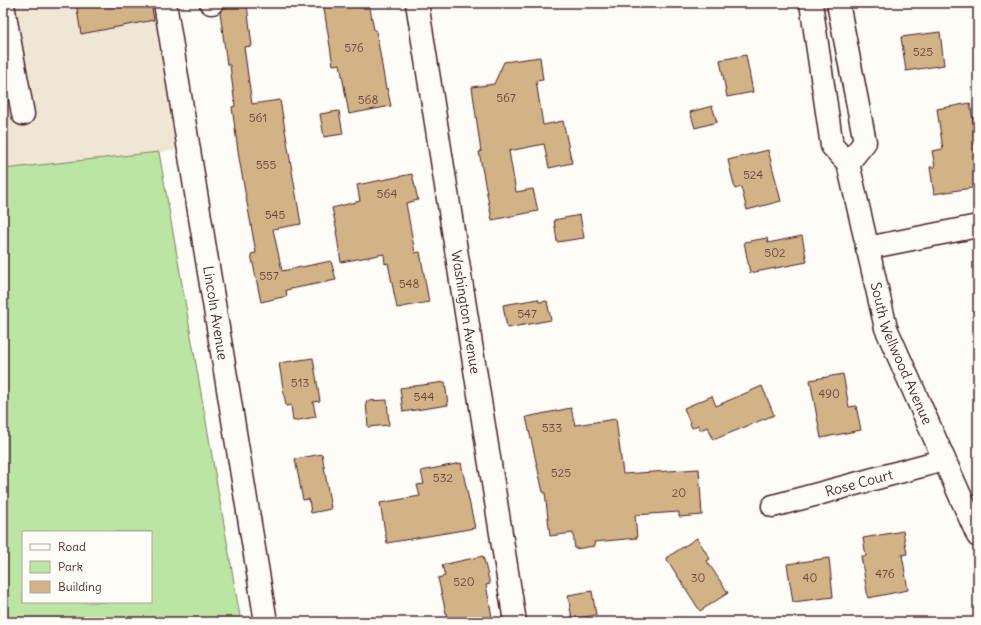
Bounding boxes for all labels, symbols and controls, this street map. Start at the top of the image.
house number: 576 [344,40,364,55]
house number: 525 [913,44,933,59]
house number: 567 [496,90,516,105]
house number: 568 [358,92,378,107]
house number: 561 [249,110,267,125]
house number: 555 [256,157,276,172]
house number: 524 [743,167,763,182]
house number: 564 [377,186,397,201]
house number: 545 [265,207,285,222]
house number: 502 [764,245,786,260]
street label: Washington Avenue [447,249,485,375]
street label: Lincoln Avenue [199,264,232,361]
house number: 557 [259,268,279,283]
house number: 548 [399,276,419,291]
street label: South Wellwood Avenue [867,280,936,427]
house number: 547 [517,306,537,321]
house number: 513 [291,375,309,390]
house number: 490 [818,386,840,401]
house number: 544 [414,389,434,404]
house number: 533 [542,420,562,435]
house number: 525 [551,465,571,480]
street label: Rose Court [823,465,895,501]
house number: 532 [433,470,454,485]
house number: 20 [672,485,686,500]
legend [22,531,152,603]
text: Road [58,539,86,554]
text: Park [58,559,83,574]
house number: 476 [875,566,895,581]
house number: 30 [691,570,705,585]
house number: 40 [803,570,818,585]
house number: 520 [453,574,475,589]
text: Building [58,579,102,594]

